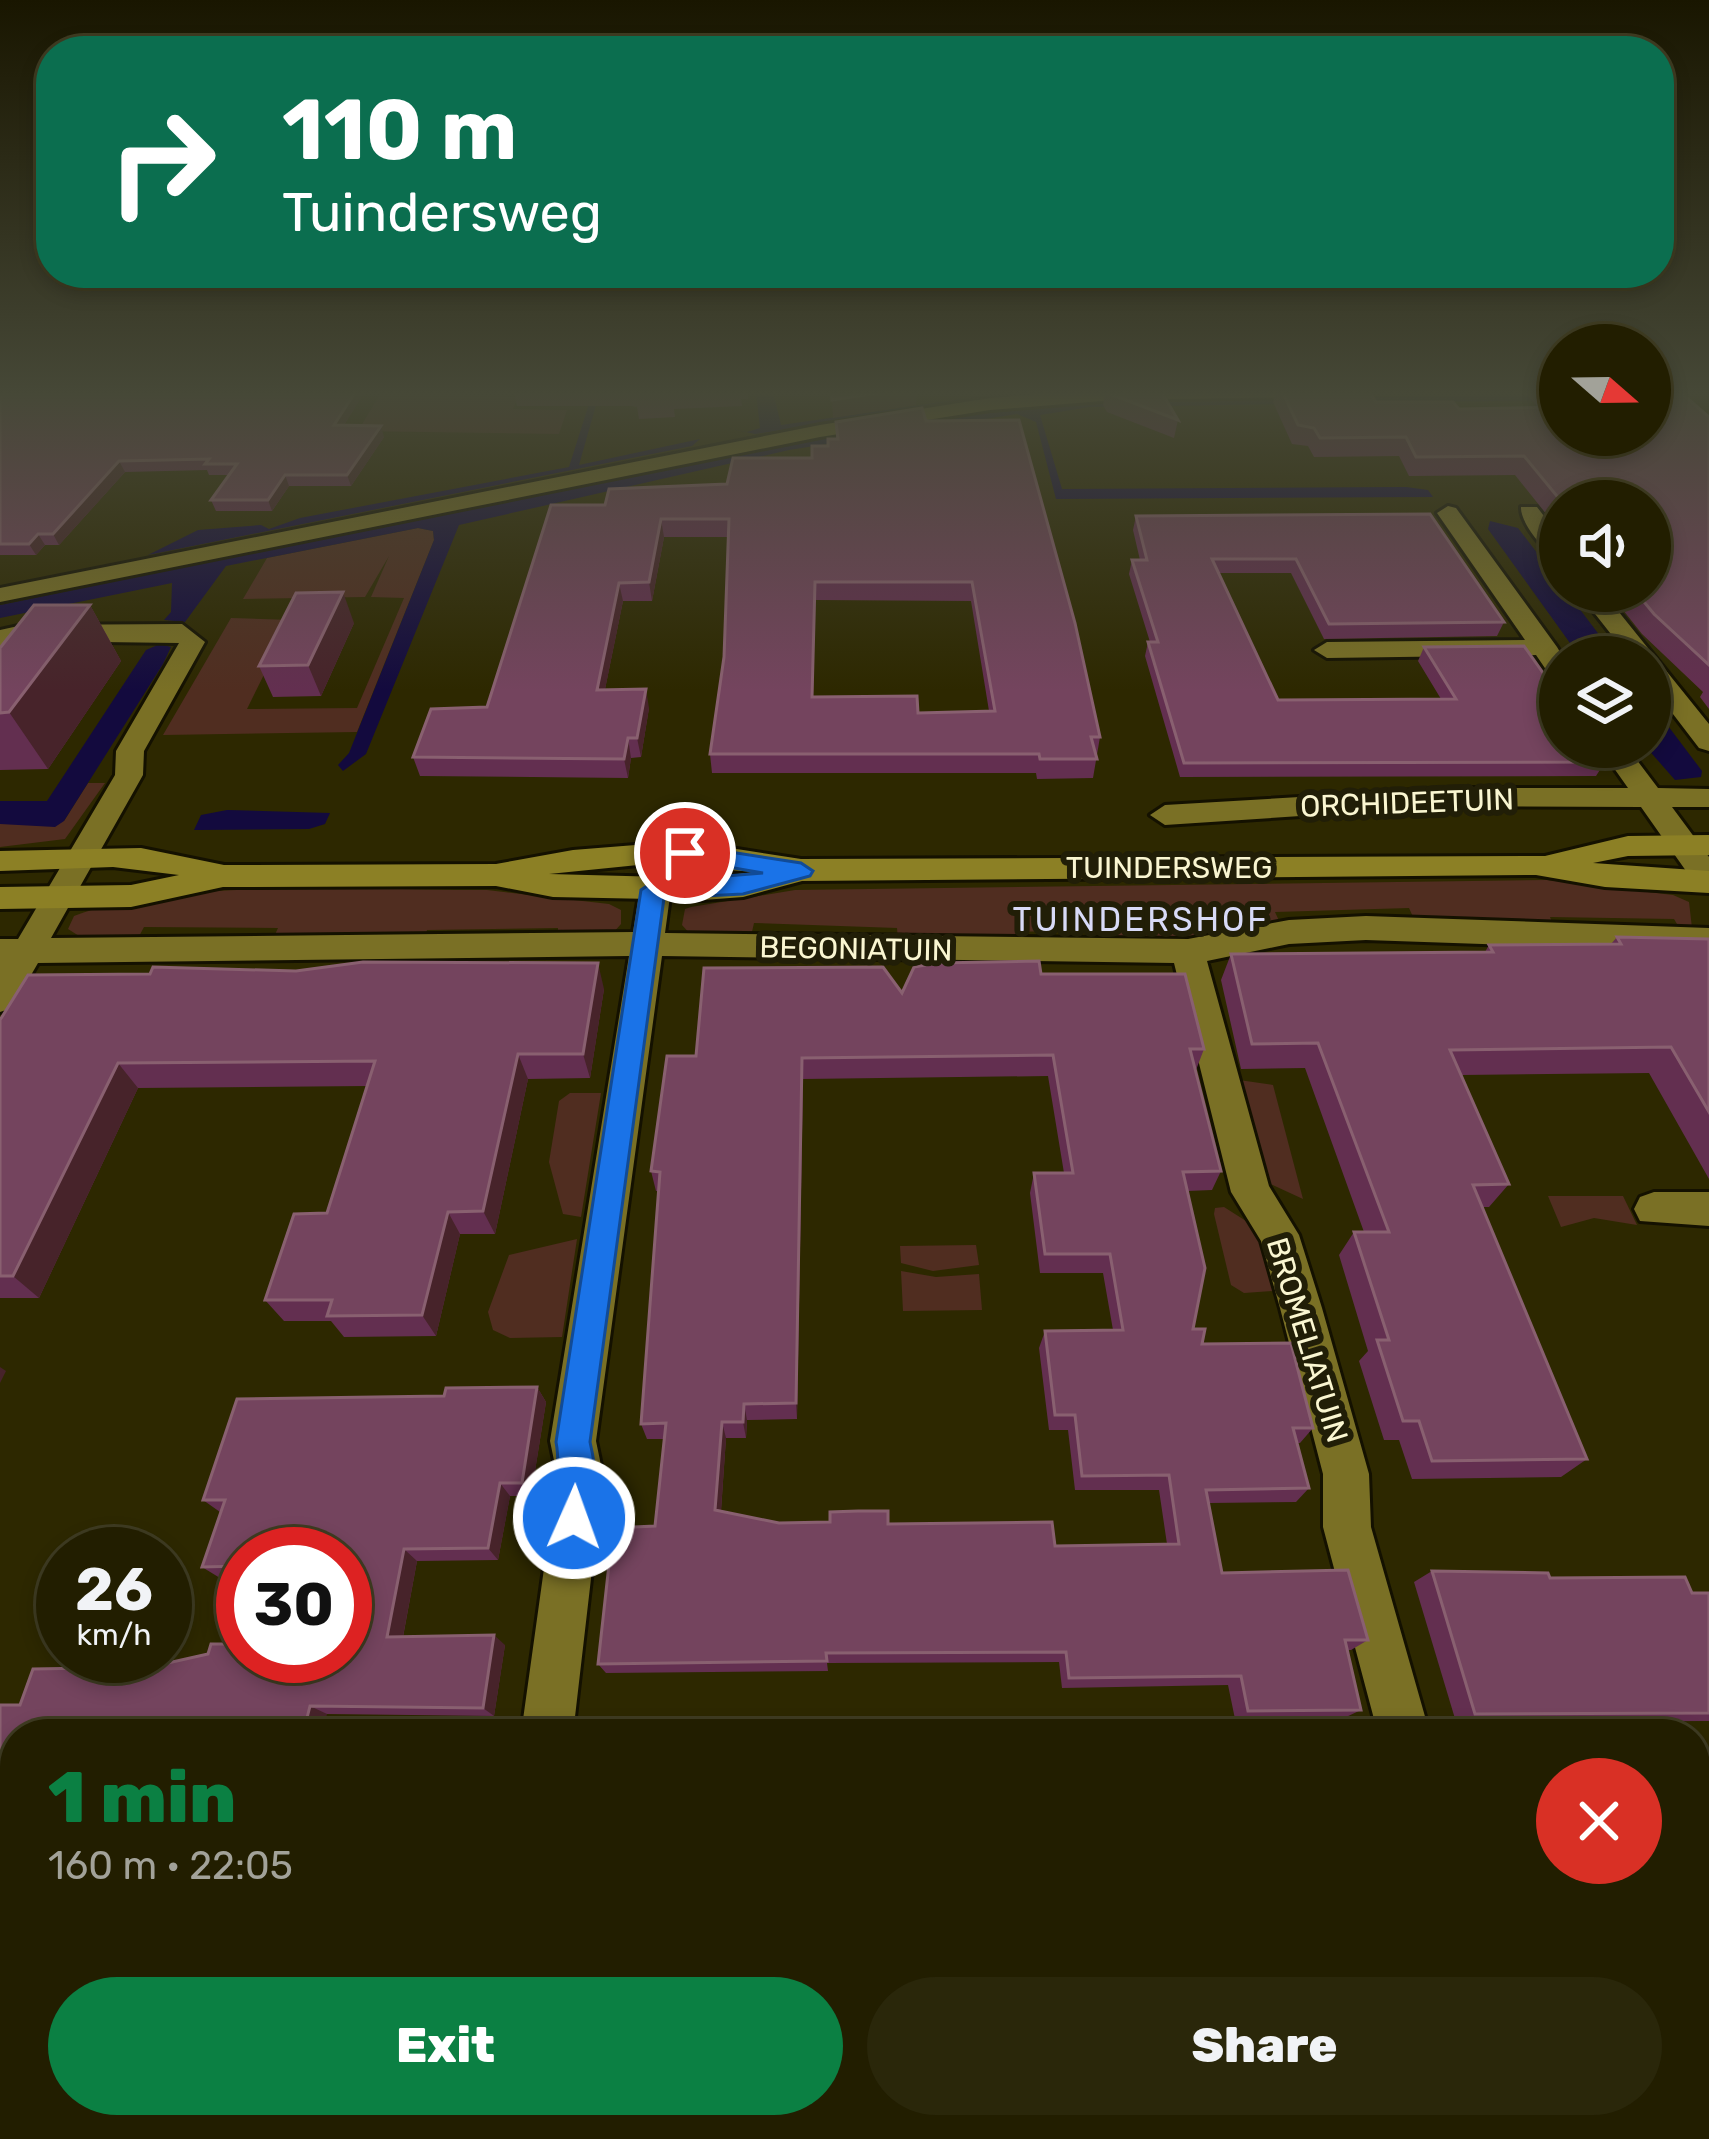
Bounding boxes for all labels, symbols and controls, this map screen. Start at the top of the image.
text: 110 m [282,80,517,180]
icon: right [84,84,240,240]
text: Tuindersweg [282,181,602,245]
north arrow [1539,324,1671,456]
map controls [1539,324,1671,768]
button: sound [1539,480,1671,612]
button: layers [1539,636,1671,768]
street label: ORCHIDEETUIN [1299,781,1515,825]
pin [634,802,736,904]
icon: arrive [652,820,718,886]
street label: TUINDERSWEG [1066,850,1272,886]
district label: TUINDERSHOF [1012,900,1270,939]
street label: BEGONIATUIN [759,929,953,969]
street label: BROMELIATUIN [1259,1233,1355,1447]
position arrow [511,1455,637,1581]
speed limit sign: 30 [216,1527,372,1683]
text: 26 [75,1554,153,1625]
text: km/h [77,1617,151,1653]
text: 1 min [48,1755,236,1840]
button: close [1536,1758,1662,1884]
text: 160 m · 22:05 [48,1843,293,1889]
button: Exit [48,1977,843,2115]
button: Share [867,1977,1662,2115]

